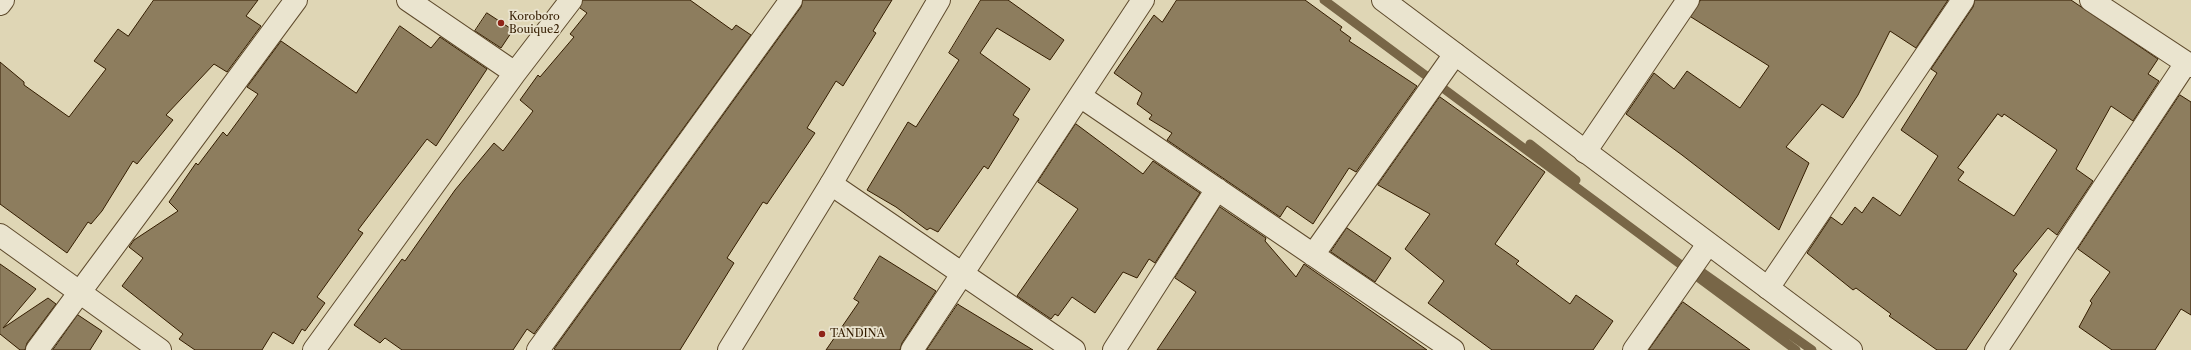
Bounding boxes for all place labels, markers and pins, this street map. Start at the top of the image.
place label: Koroboro Bouique2 [509,10,560,36]
marker: Koroboro Bouique2 [496,18,506,28]
place label: TANDINA [830,327,885,341]
marker: TANDINA [817,329,827,339]

